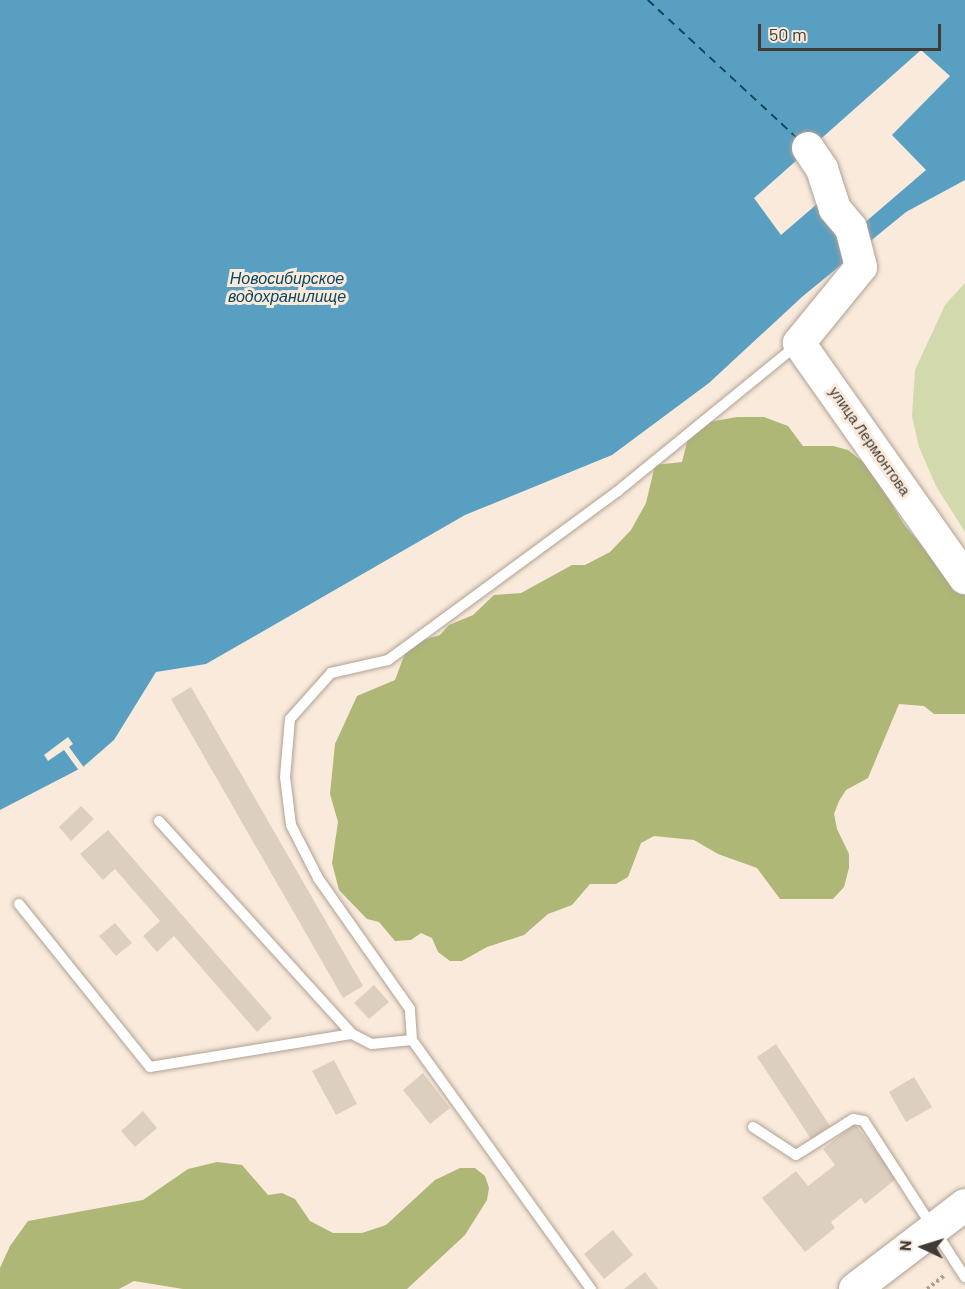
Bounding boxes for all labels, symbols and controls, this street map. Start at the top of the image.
scale bar [761,12,944,50]
text: 50 m [769,23,807,45]
water label: Новосибирское водохранилище [228,268,346,306]
street label: улица Лермонтова [826,383,914,499]
north arrow [893,1217,953,1277]
text: N [895,1240,914,1252]

